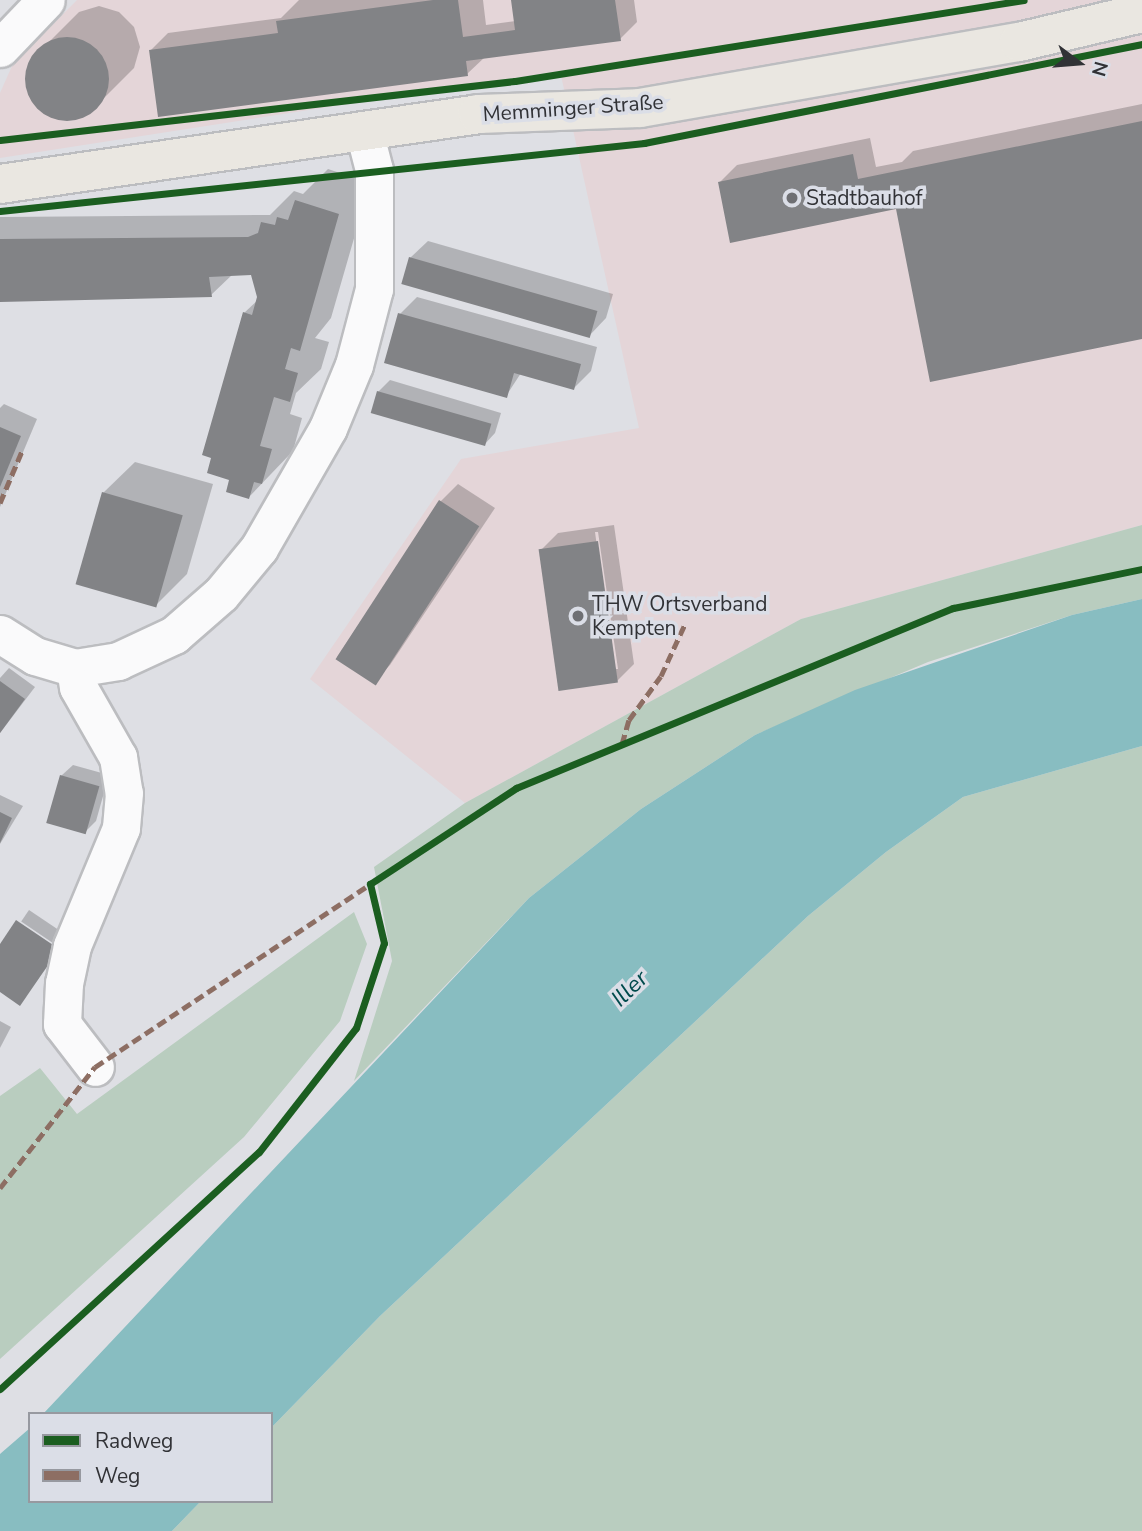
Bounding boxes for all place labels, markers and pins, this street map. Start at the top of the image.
place label: Stadtbauhof [806,185,923,211]
marker: Stadtbauhof [784,190,800,206]
place label: THW Ortsverband Kempten [592,591,767,641]
marker: THW Ortsverband Kempten [570,608,586,624]

